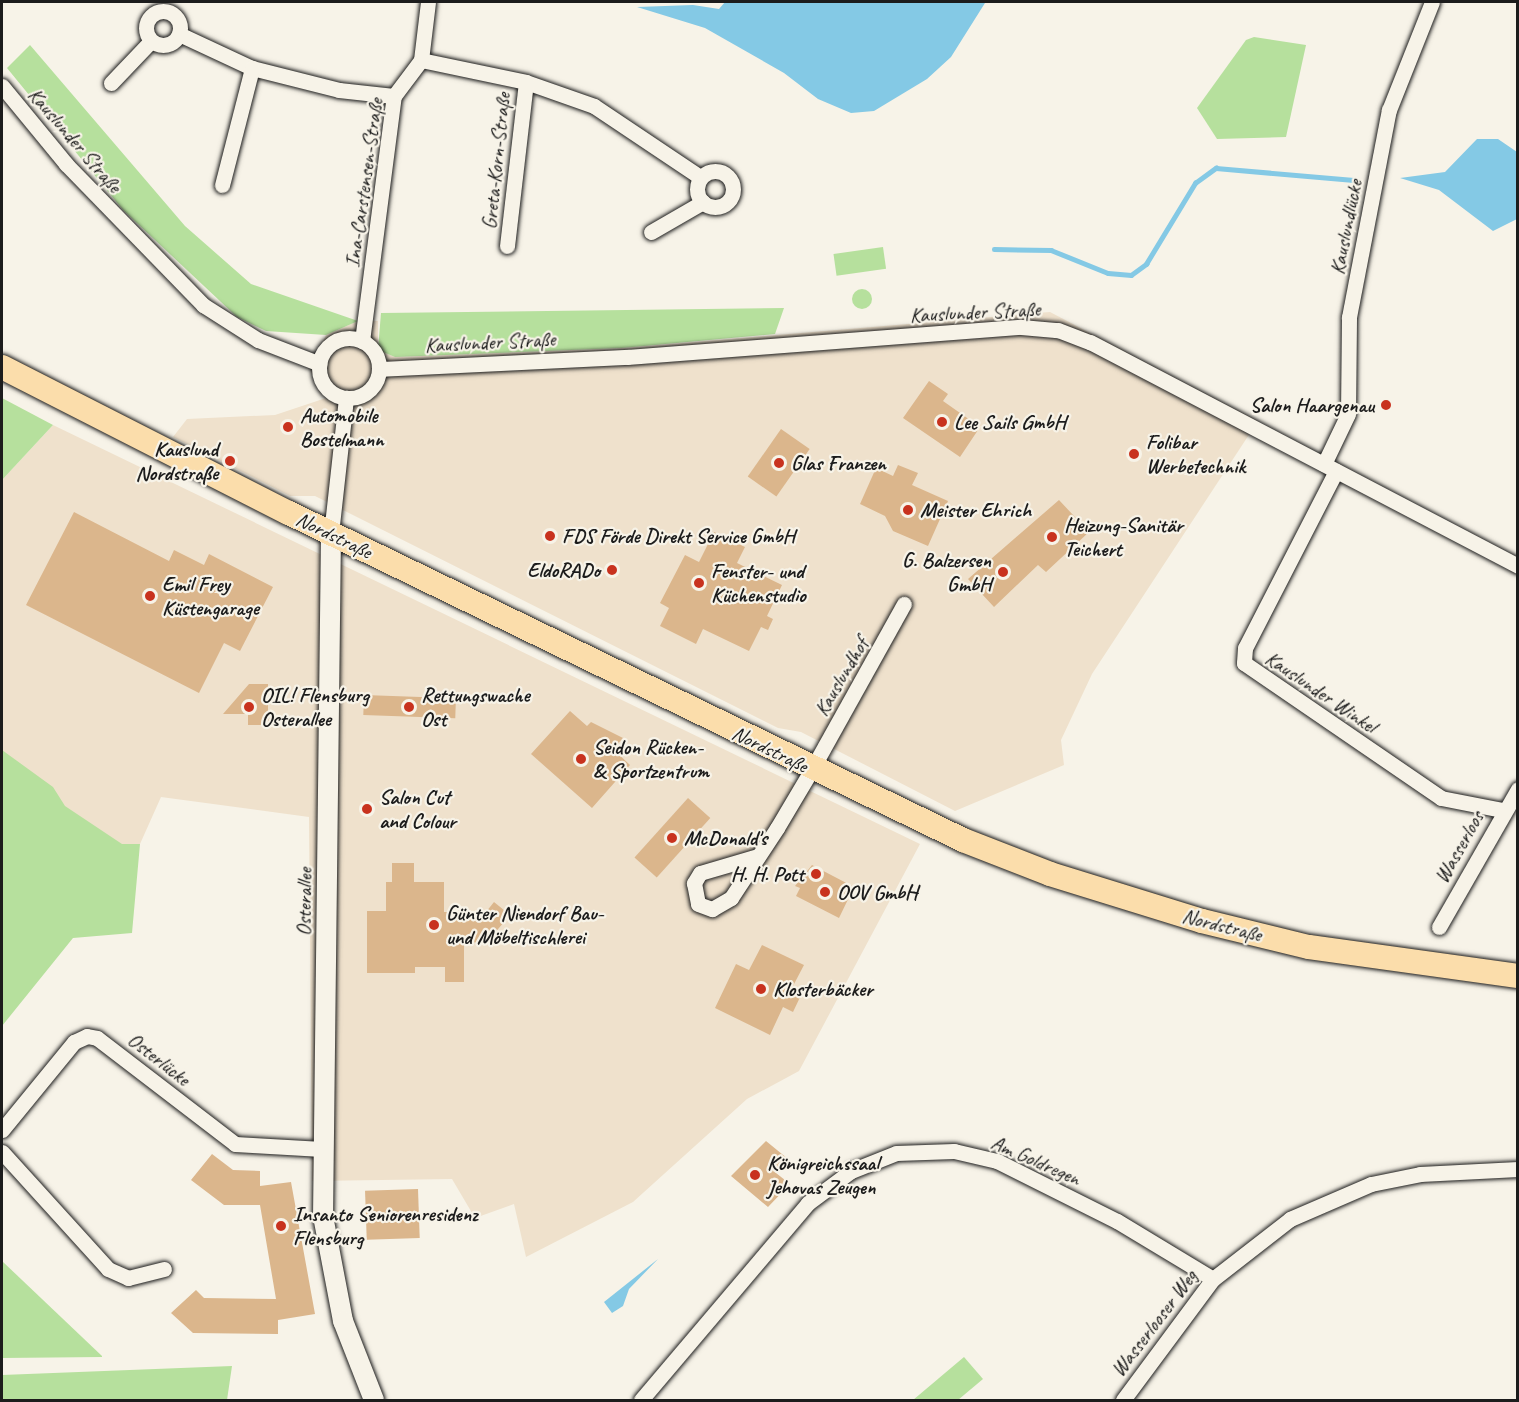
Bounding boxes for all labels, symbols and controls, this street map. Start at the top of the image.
street label: Kauslunder Straße [22,82,128,198]
street label: Greta-Korn-Straße [476,92,516,230]
street label: Ina-Carstensen-Straße [340,97,388,269]
street label: Kauslundlücke [1324,177,1368,277]
street label: Kauslunder Straße [909,296,1041,328]
street label: Kauslunder Straße [424,326,556,358]
place label: Salon Haargenau [1249,392,1374,418]
marker: Salon Haargenau [1379,398,1393,412]
place label: Automobile Bostelmann [300,402,384,452]
place label: Lee Sails GmbH [954,409,1066,435]
marker: Lee Sails GmbH [935,415,949,429]
marker: Automobile Bostelmann [281,420,295,434]
place label: Folibar Werbetechnik [1146,429,1245,479]
place label: Kauslund Nordstraße [136,436,218,486]
marker: Folibar Werbetechnik [1127,447,1141,461]
place label: Glas Franzen [791,450,886,476]
marker: Kauslund Nordstraße [223,454,237,468]
marker: Glas Franzen [772,456,786,470]
place label: Meister Ehrich [920,497,1031,523]
marker: Meister Ehrich [901,503,915,517]
street label: Nordstraße [292,506,376,564]
place label: Heizung-Sanitär Teichert [1064,512,1183,562]
place label: FDS Förde Direkt Service GmbH [562,523,796,549]
marker: FDS Förde Direkt Service GmbH [543,529,557,543]
marker: Heizung-Sanitär Teichert [1045,530,1059,544]
place label: G. Balzersen GmbH [902,547,991,597]
place label: EldoRADo [527,557,600,583]
place label: Fenster- und Küchenstudio [711,558,806,608]
marker: EldoRADo [605,563,619,577]
marker: G. Balzersen GmbH [996,565,1010,579]
place label: Emil Frey Küstengarage [162,571,259,621]
marker: Fenster- und Küchenstudio [692,576,706,590]
marker: Emil Frey Küstengarage [143,589,157,603]
street label: Kauslundhof [809,634,873,720]
street label: Kauslunder Winkel [1260,645,1382,739]
place label: OIL! Flensburg Osterallee [261,682,369,732]
place label: Rettungswache Ost [421,682,530,732]
marker: OIL! Flensburg Osterallee [242,700,256,714]
marker: Rettungswache Ost [402,700,416,714]
street label: Nordstraße [728,720,812,778]
place label: Seidon Rücken- & Sportzentrum [593,734,709,784]
marker: Seidon Rücken- & Sportzentrum [574,752,588,766]
place label: Salon Cut and Colour [379,784,456,834]
marker: Salon Cut and Colour [360,802,374,816]
street label: Wasserloos [1429,807,1489,887]
place label: McDonald's [684,825,767,851]
marker: McDonald's [665,831,679,845]
place label: H. H. Pott [731,861,804,887]
marker: H. H. Pott [809,867,823,881]
street label: Osterallee [291,868,317,936]
place label: OOV GmbH [837,879,917,905]
marker: OOV GmbH [818,885,832,899]
place label: Günter Niendorf Bau- und Möbeltischlerei [446,900,605,950]
street label: Nordstraße [1180,903,1264,947]
marker: Günter Niendorf Bau- und Möbeltischlerei [427,918,441,932]
place label: Klosterbäcker [773,976,873,1002]
marker: Klosterbäcker [754,982,768,996]
street label: Osterlücke [123,1027,195,1091]
street label: Am Goldregen [988,1129,1084,1191]
place label: Königreichssaal Jehovas Zeugen [767,1150,879,1200]
marker: Königreichssaal Jehovas Zeugen [748,1168,762,1182]
place label: Insanto Seniorenresidenz Flensburg [293,1201,477,1251]
marker: Insanto Seniorenresidenz Flensburg [274,1219,288,1233]
street label: Wasserlooser Weg [1106,1264,1202,1382]

